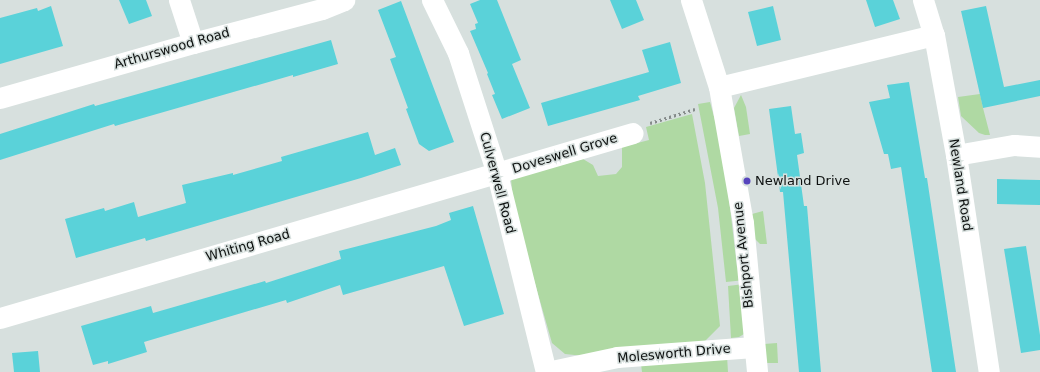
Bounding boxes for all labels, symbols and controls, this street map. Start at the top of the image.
street label: Arthurswood Road [112,25,232,73]
street label: Culverwell Road [476,130,518,236]
street label: Doveswell Grove [511,131,619,177]
street label: Newland Road [945,138,975,232]
place label: Newland Drive [755,173,850,189]
marker: Newland Drive [742,176,752,186]
street label: Bishport Avenue [731,201,757,309]
street label: Whiting Road [204,227,292,265]
street label: Molesworth Drive [617,341,731,367]

